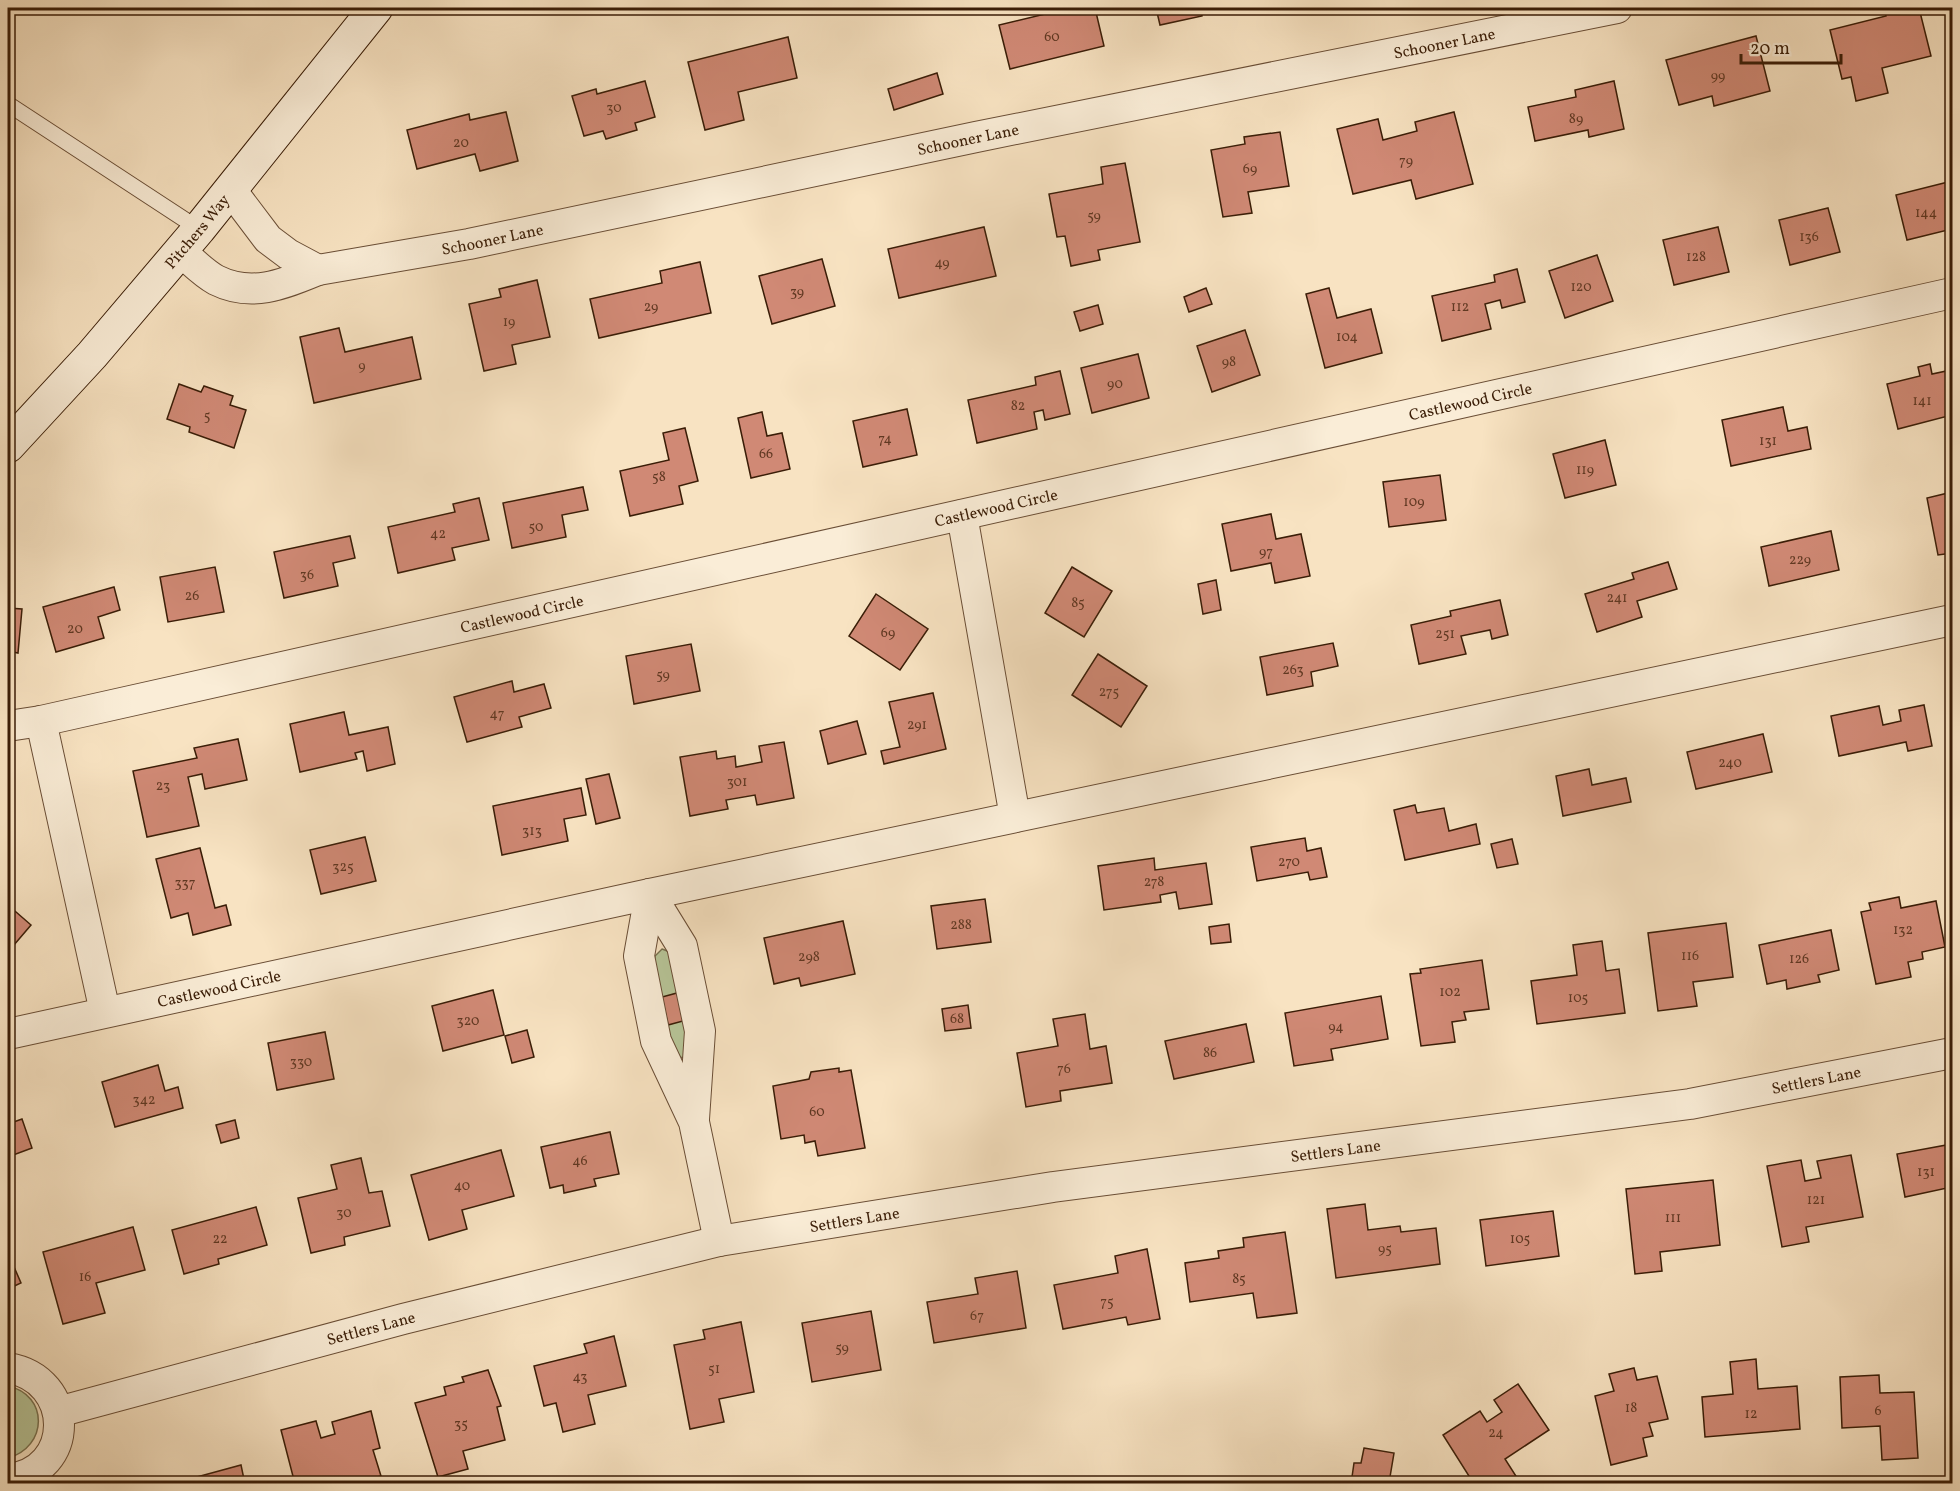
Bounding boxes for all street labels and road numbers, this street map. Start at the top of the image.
street label: Schooner Lane [1392,24,1497,66]
street label: Schooner Lane [915,120,1021,162]
street label: Pitchers Way [161,190,236,274]
street label: Schooner Lane [440,220,546,262]
street label: Castlewood Circle [1407,378,1534,427]
street label: Castlewood Circle [933,485,1060,534]
street label: Castlewood Circle [458,591,586,640]
street label: Castlewood Circle [156,966,283,1014]
street label: Settlers Lane [1770,1062,1863,1101]
street label: Settlers Lane [1289,1135,1382,1169]
street label: Settlers Lane [808,1203,901,1239]
street label: Settlers Lane [325,1307,418,1352]

